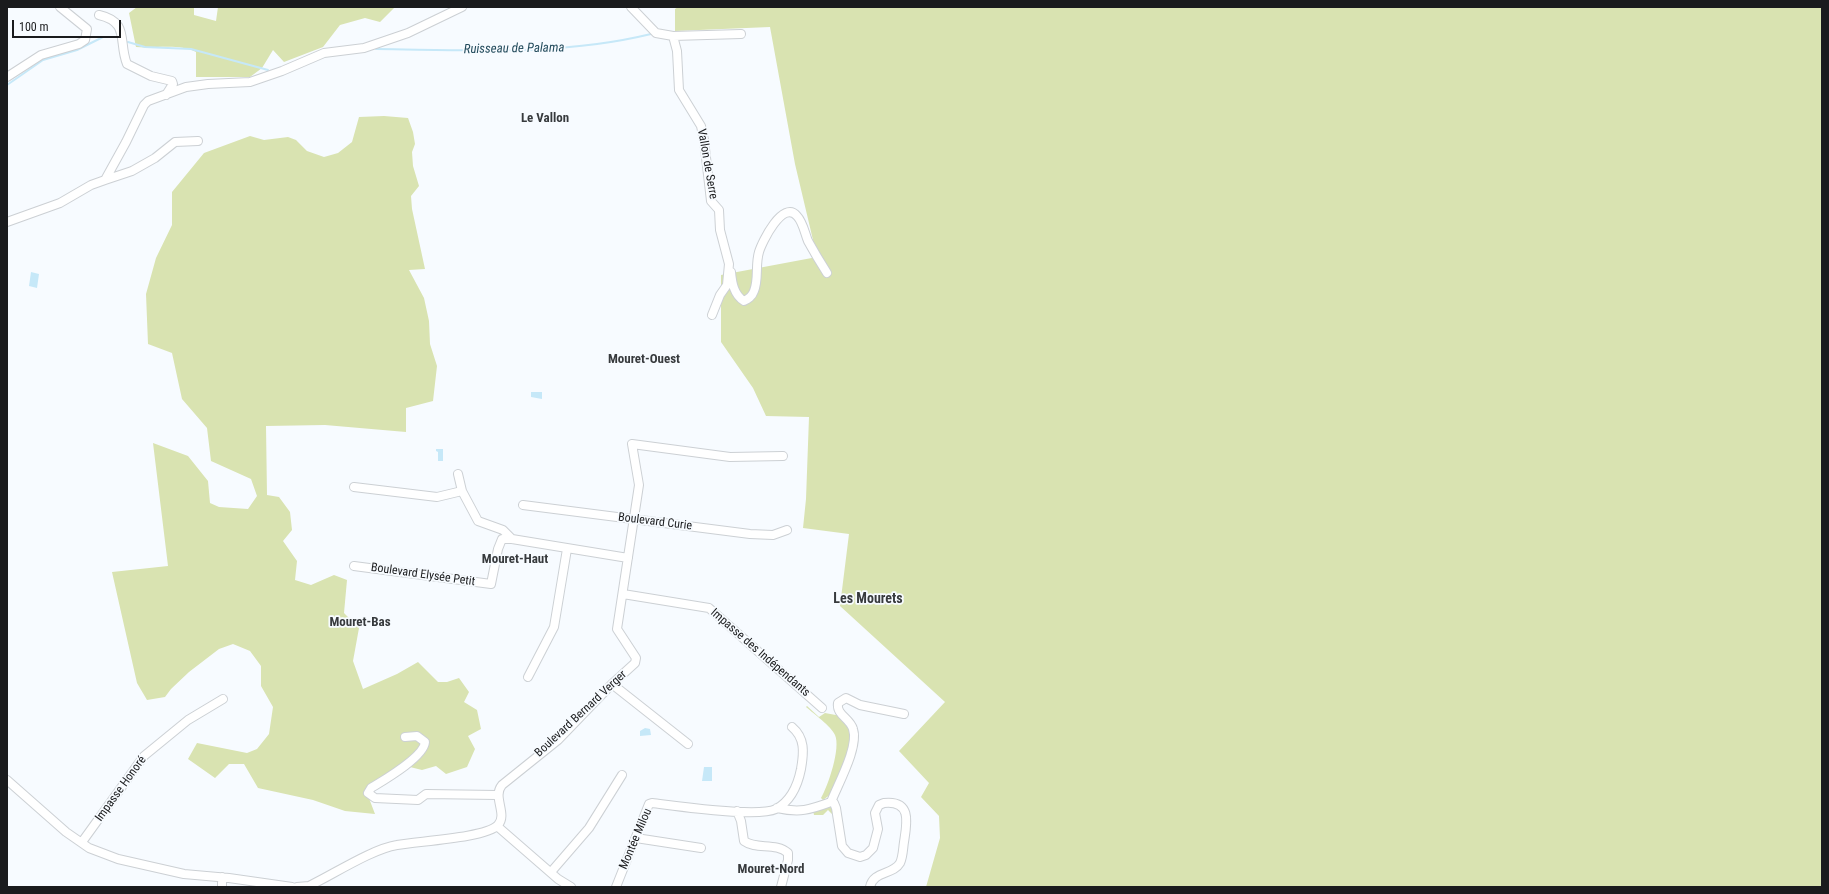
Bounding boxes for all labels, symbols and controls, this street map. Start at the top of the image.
scale bar [14,12,123,38]
text: 100 m [19,20,49,34]
water label: Ruisseau de Palama [463,40,565,58]
district label: Le Vallon [521,111,569,127]
street label: Vallon de Serre [694,128,720,200]
district label: Mouret-Ouest [608,352,680,368]
street label: Boulevard Curie [617,510,693,534]
district label: Mouret-Haut [482,552,548,568]
street label: Boulevard Elysée Petit [370,561,476,589]
district label: Les Mourets [833,591,903,607]
street label: Impasse des Indépendants [707,606,813,700]
district label: Mouret-Bas [329,615,391,631]
street label: Boulevard Bernard Verger [532,668,630,760]
street label: Impasse Honoré [92,753,150,825]
street label: Montée Milou [617,806,655,872]
district label: Mouret-Nord [738,862,804,878]

